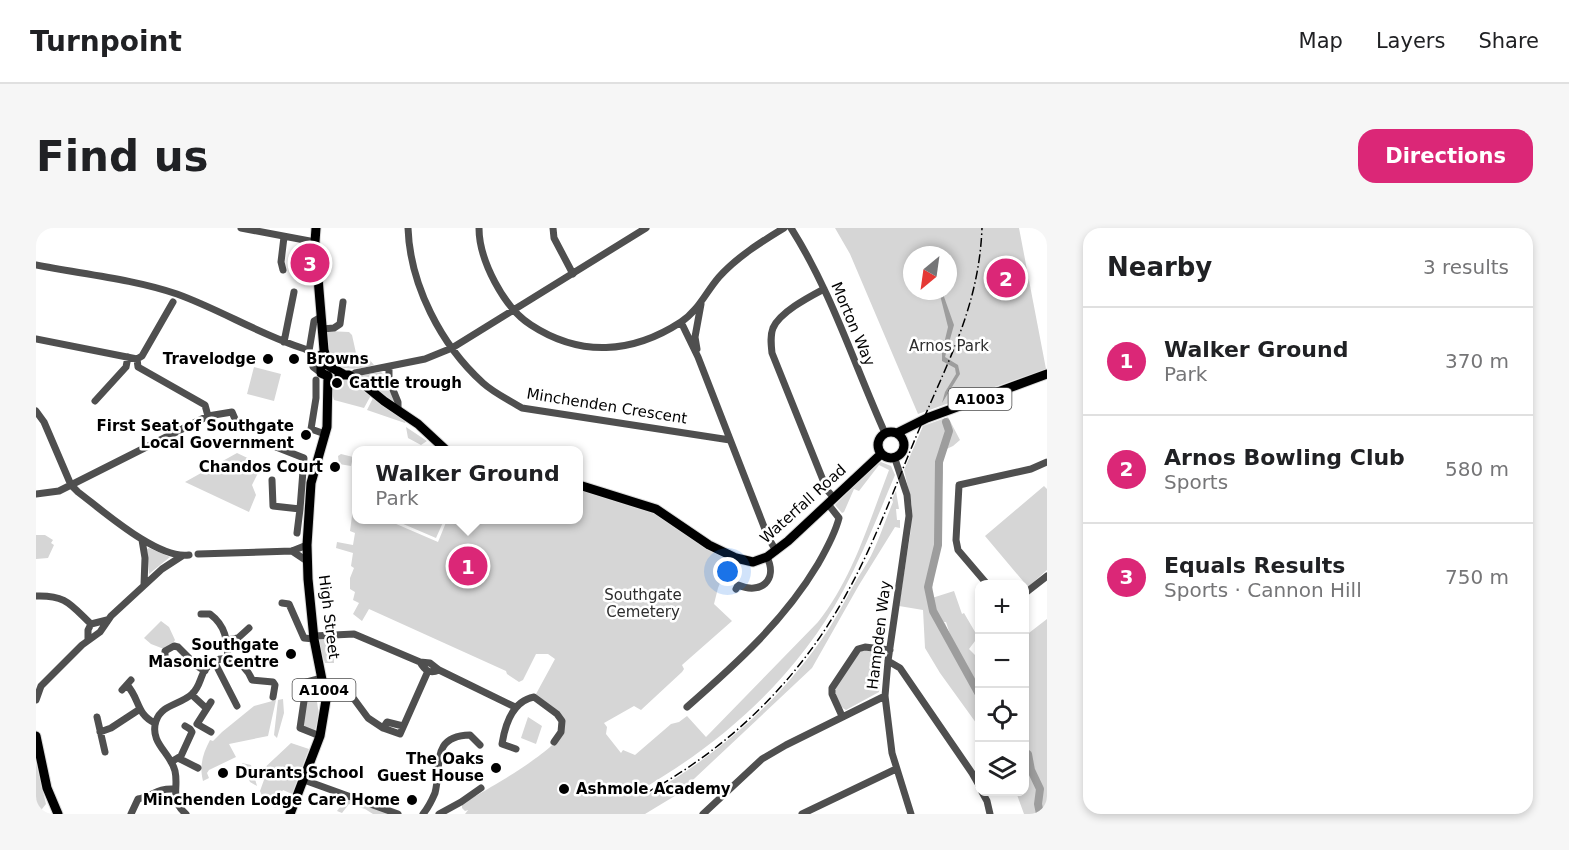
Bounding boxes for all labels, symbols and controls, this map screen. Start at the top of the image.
text: Turnpoint [30,25,182,58]
text: Map [1299,29,1343,53]
text: Layers [1376,29,1445,53]
text: Share [1478,29,1539,53]
button: Directions [1358,129,1533,183]
text: Find us [36,132,209,181]
pin: 3 [290,240,330,285]
north arrow [903,246,957,300]
text: Nearby [1107,252,1212,282]
text: 3 results [1423,255,1509,279]
pin: 2 [986,256,1026,300]
street label: Morton Way [827,279,879,369]
park label: Arnos Park [909,337,989,355]
text: Walker Ground [1164,337,1348,362]
text: 1 [1120,349,1133,373]
text: 370 m [1445,349,1509,373]
place label: Travelodge [163,350,256,368]
place label: Browns [306,350,369,368]
marker: Travelodge [261,352,275,366]
marker: Browns [287,352,301,366]
text: Park [1164,362,1207,386]
place label: Cattle trough [349,374,462,392]
marker: Cattle trough [330,376,344,390]
street label: Minchenden Crescent [525,384,689,428]
road number: A1003 [948,388,1012,410]
place label: First Seat of Southgate Local Government [97,417,294,452]
marker: First Seat of Southgate Local Government [299,428,313,442]
text: Arnos Bowling Club [1164,445,1405,470]
popup [352,446,583,524]
text: 2 [1120,457,1133,481]
text: 580 m [1445,457,1509,481]
place label: Chandos Court [199,458,323,476]
marker: Chandos Court [328,460,342,474]
text: Walker Ground [375,461,560,486]
street label: Waterfall Road [756,461,850,547]
text: Sports [1164,470,1228,494]
text: Park [375,486,419,510]
pin: 1 [448,544,488,588]
text: Equals Results [1164,553,1345,578]
your location [713,557,742,586]
text: 3 [1120,565,1133,589]
text: 750 m [1445,565,1509,589]
street label: High Street [315,574,343,660]
text: Sports · Cannon Hill [1164,578,1362,602]
street label: Hampden Way [863,579,895,690]
map controls [975,580,1029,796]
button: + [975,580,1029,634]
park label: Southgate Cemetery [604,586,682,621]
button: − [975,634,1029,688]
place label: Southgate Masonic Centre [148,636,279,671]
marker: Southgate Masonic Centre [284,647,298,661]
road number: A1004 [292,679,356,701]
button: locate [975,688,1029,742]
button: layers [975,742,1029,796]
place label: The Oaks Guest House [377,750,484,785]
marker: The Oaks Guest House [489,761,503,775]
place label: Durants School [235,764,364,782]
marker: Durants School [216,766,230,780]
place label: Ashmole Academy [576,780,731,798]
marker: Ashmole Academy [557,782,571,796]
place label: Minchenden Lodge Care Home [143,791,400,809]
marker: Minchenden Lodge Care Home [405,793,419,807]

